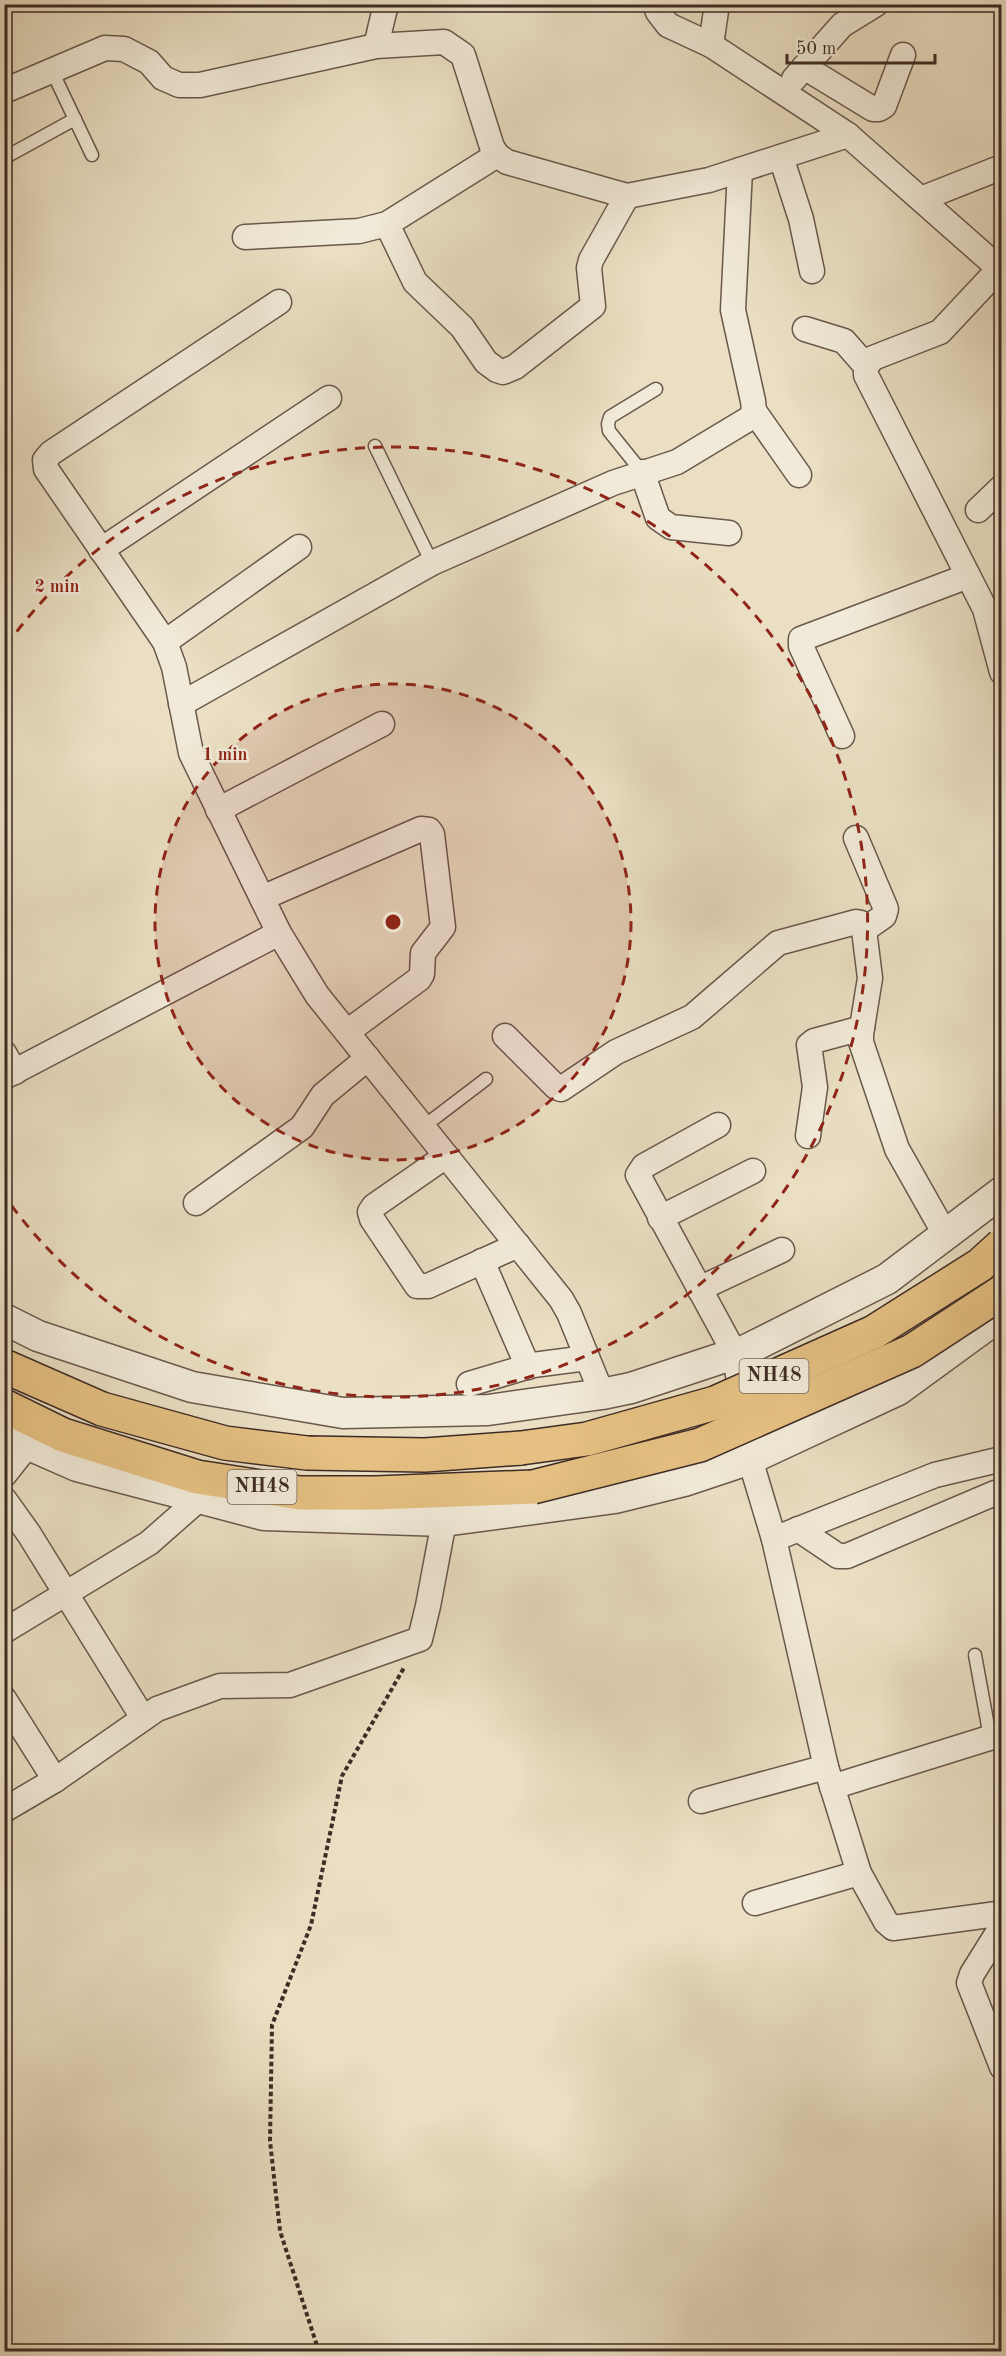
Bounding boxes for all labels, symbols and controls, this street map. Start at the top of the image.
scale bar [787,27,936,65]
text: 50 m [796,40,836,58]
text: 2 min [34,578,80,596]
text: 1 min [202,746,248,764]
centre of rings [383,912,403,932]
road number: NH48 [740,1359,808,1393]
road number: NH48 [228,1470,296,1504]

